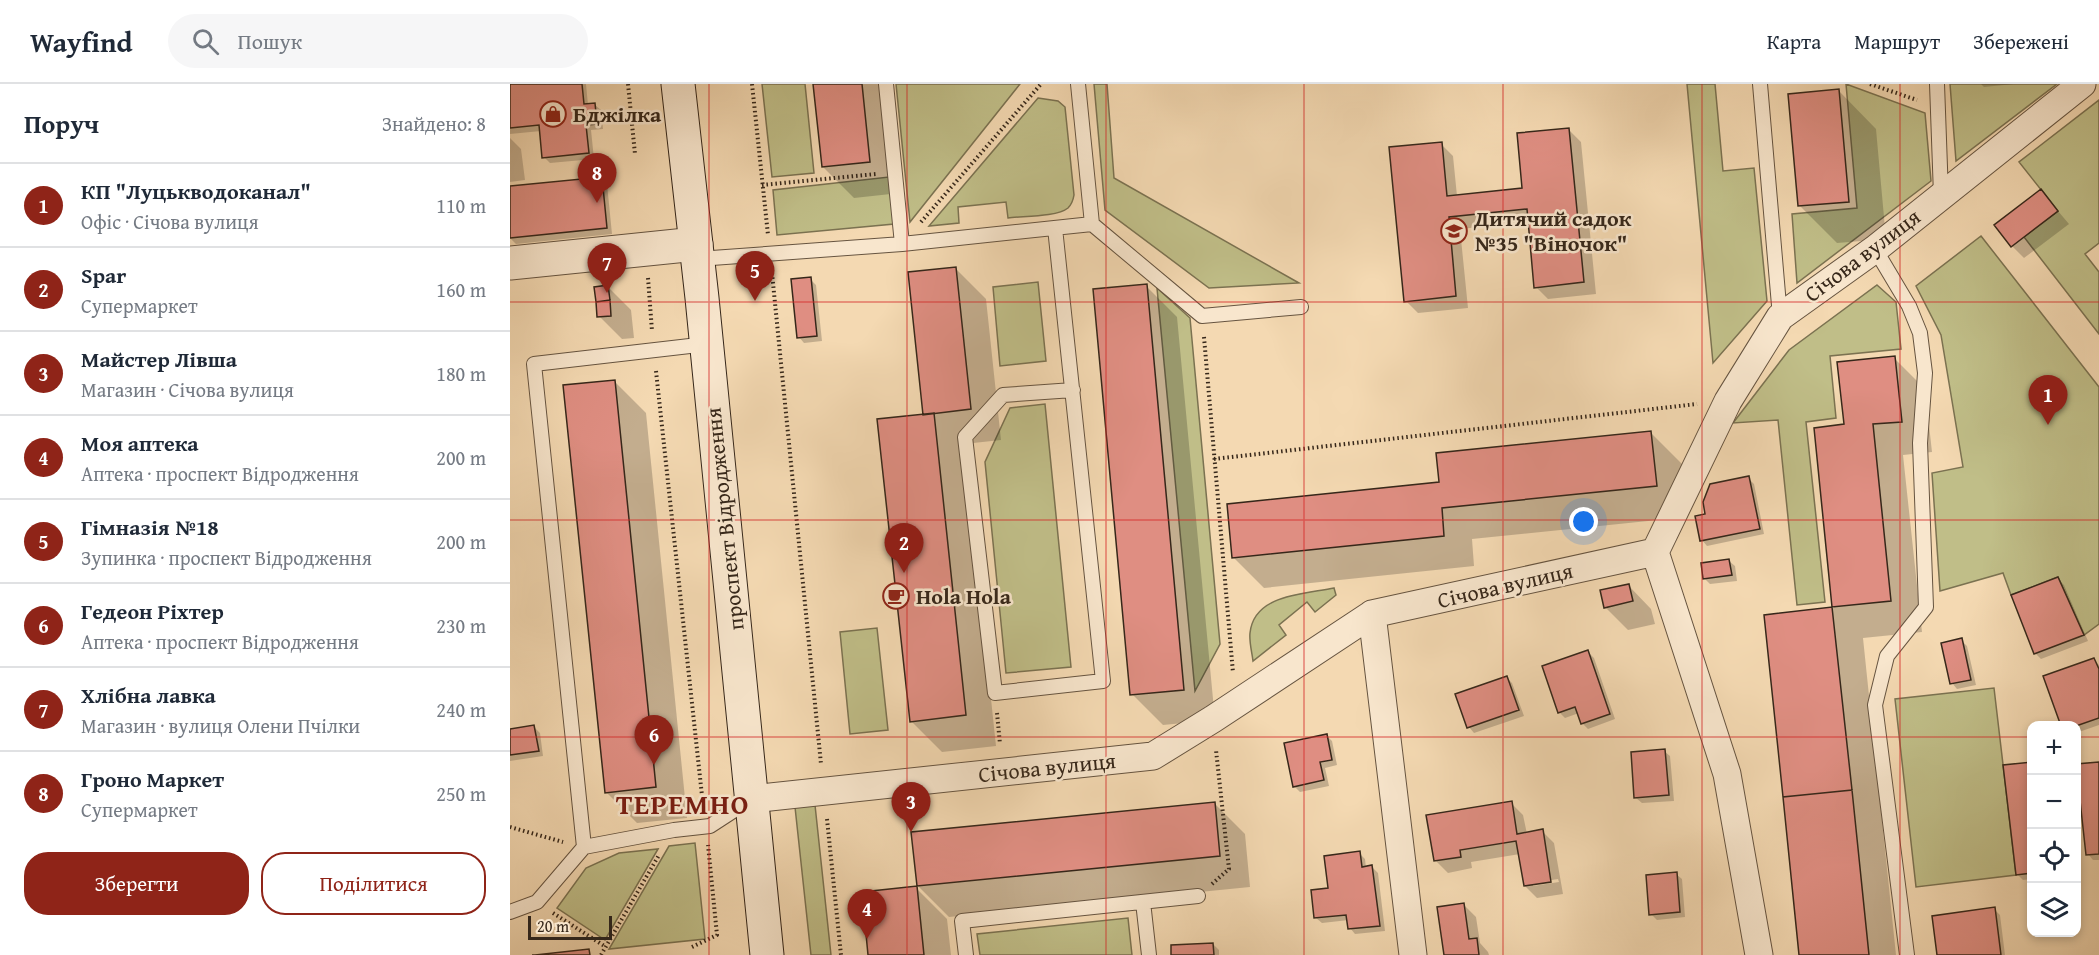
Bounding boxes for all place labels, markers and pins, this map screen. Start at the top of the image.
place label: Бджілка [573,98,662,130]
shop icon: Бджілка [538,99,568,129]
pin: 8 [578,154,616,203]
place label: Дитячий садок №35 "Віночок" [1473,202,1632,259]
school or university icon: Дитячий садок №35 "Віночок" [1439,216,1469,246]
pin: 7 [588,244,626,293]
pin: 5 [736,252,774,301]
pin: 1 [2028,376,2068,425]
pin: 2 [884,524,924,573]
place label: Hola Hola [916,580,1012,612]
cafe icon: Hola Hola [881,581,911,611]
pin: 6 [634,716,674,765]
pin: 3 [892,782,930,832]
pin: 4 [848,890,886,939]

